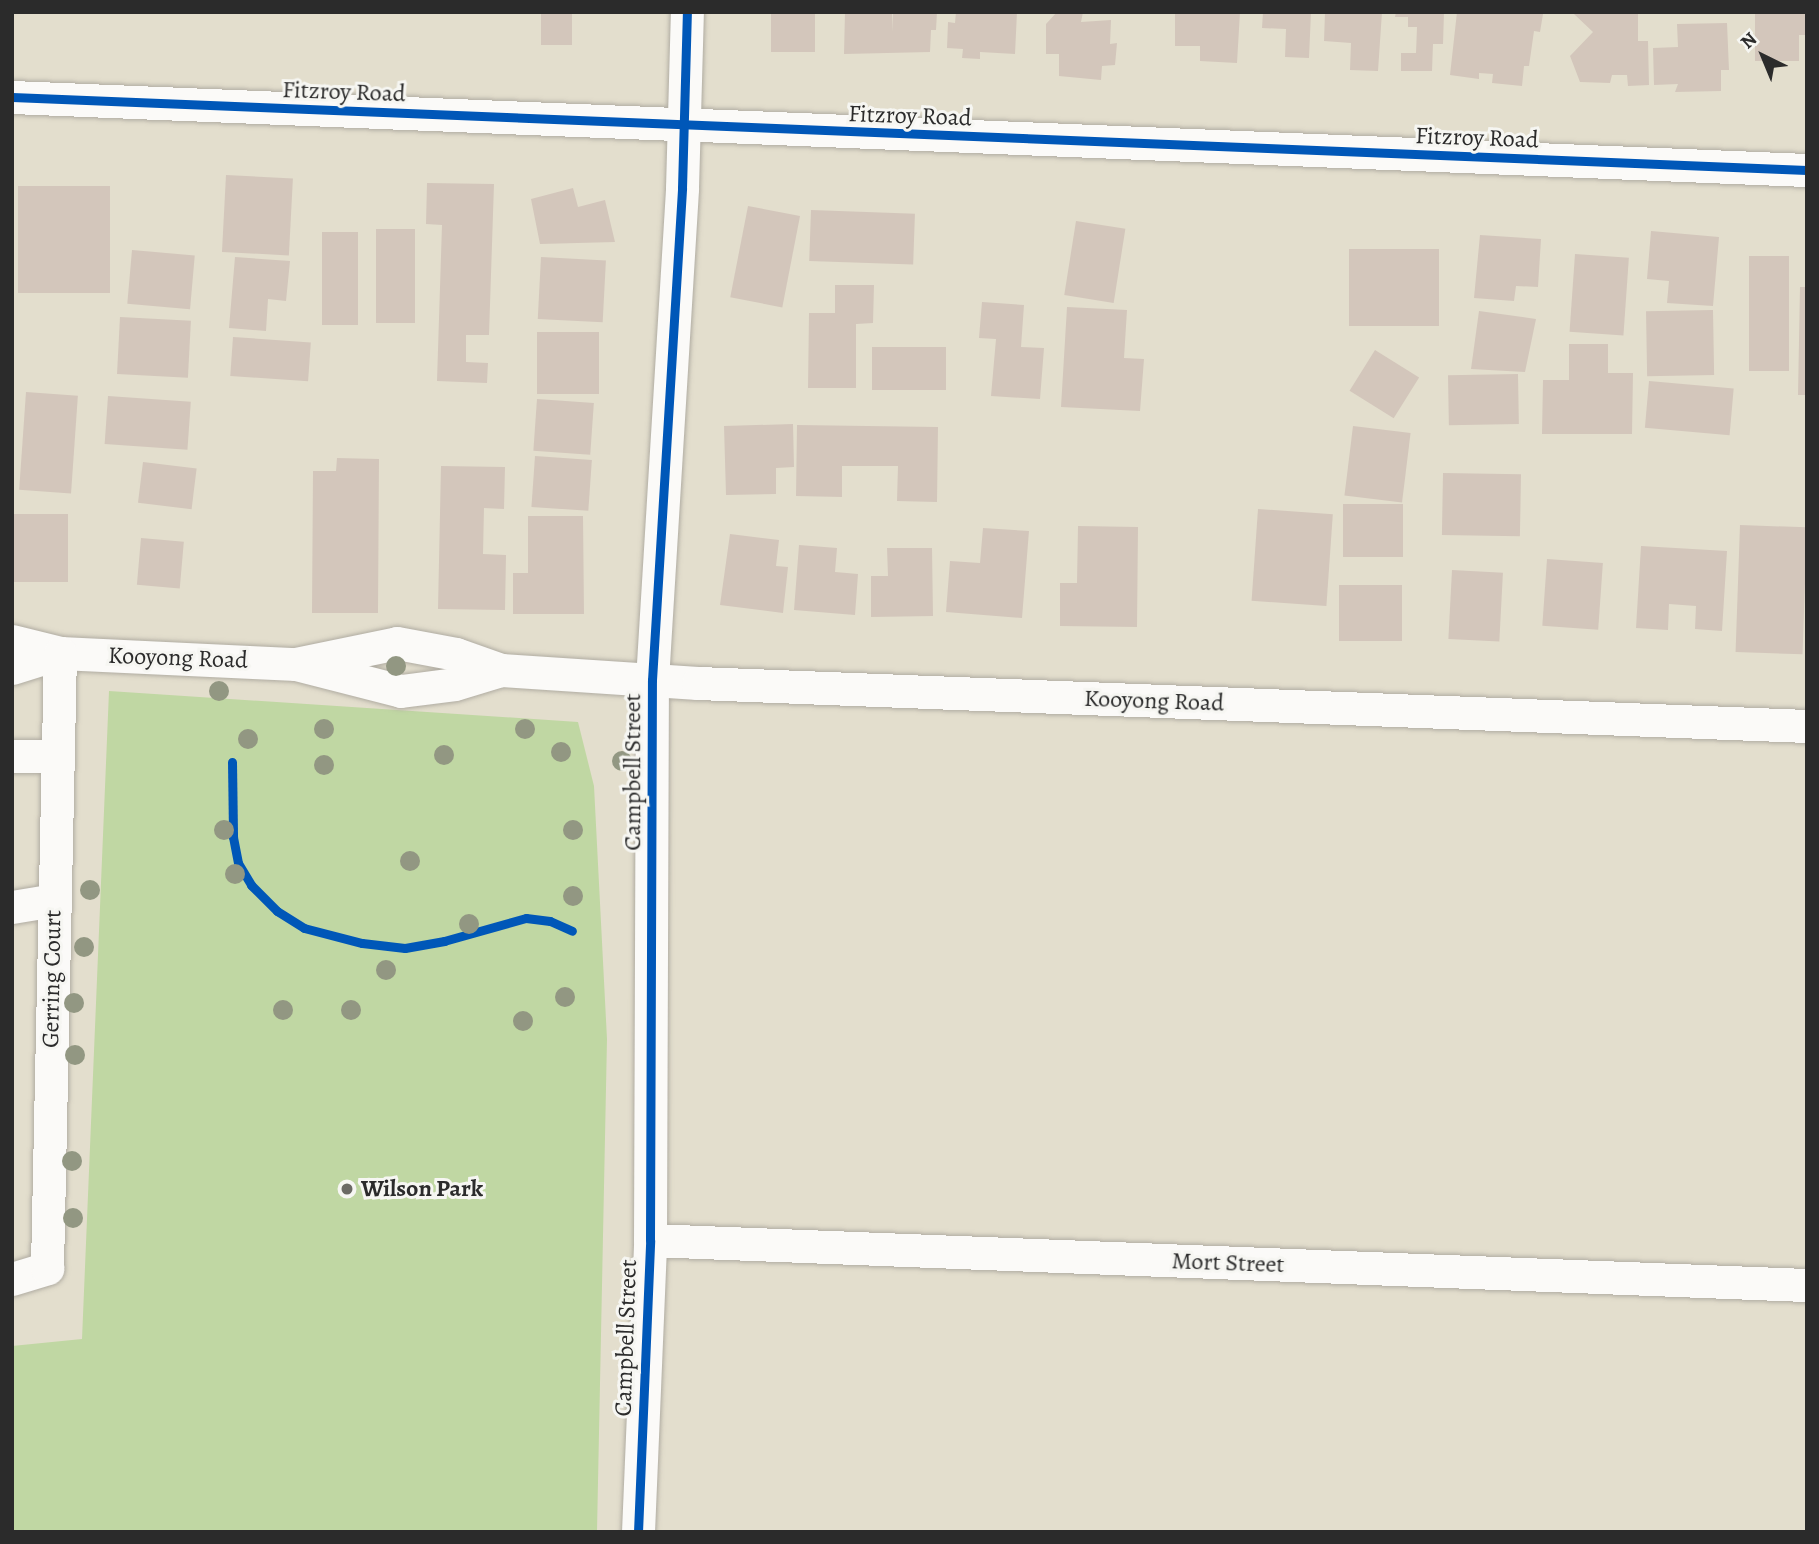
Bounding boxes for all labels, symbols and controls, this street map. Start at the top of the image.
north arrow [1728,21,1798,91]
text: N [1735,26,1763,55]
street label: Fitzroy Road [282,75,406,109]
street label: Fitzroy Road [848,99,972,133]
street label: Fitzroy Road [1415,121,1539,155]
street label: Kooyong Road [108,641,248,675]
street label: Kooyong Road [1084,684,1224,718]
street label: Campbell Street [619,693,647,851]
street label: Gerring Court [36,910,68,1048]
place label: Wilson Park [361,1175,483,1203]
marker: Wilson Park [339,1181,355,1197]
street label: Mort Street [1171,1247,1285,1279]
street label: Campbell Street [609,1259,643,1417]

